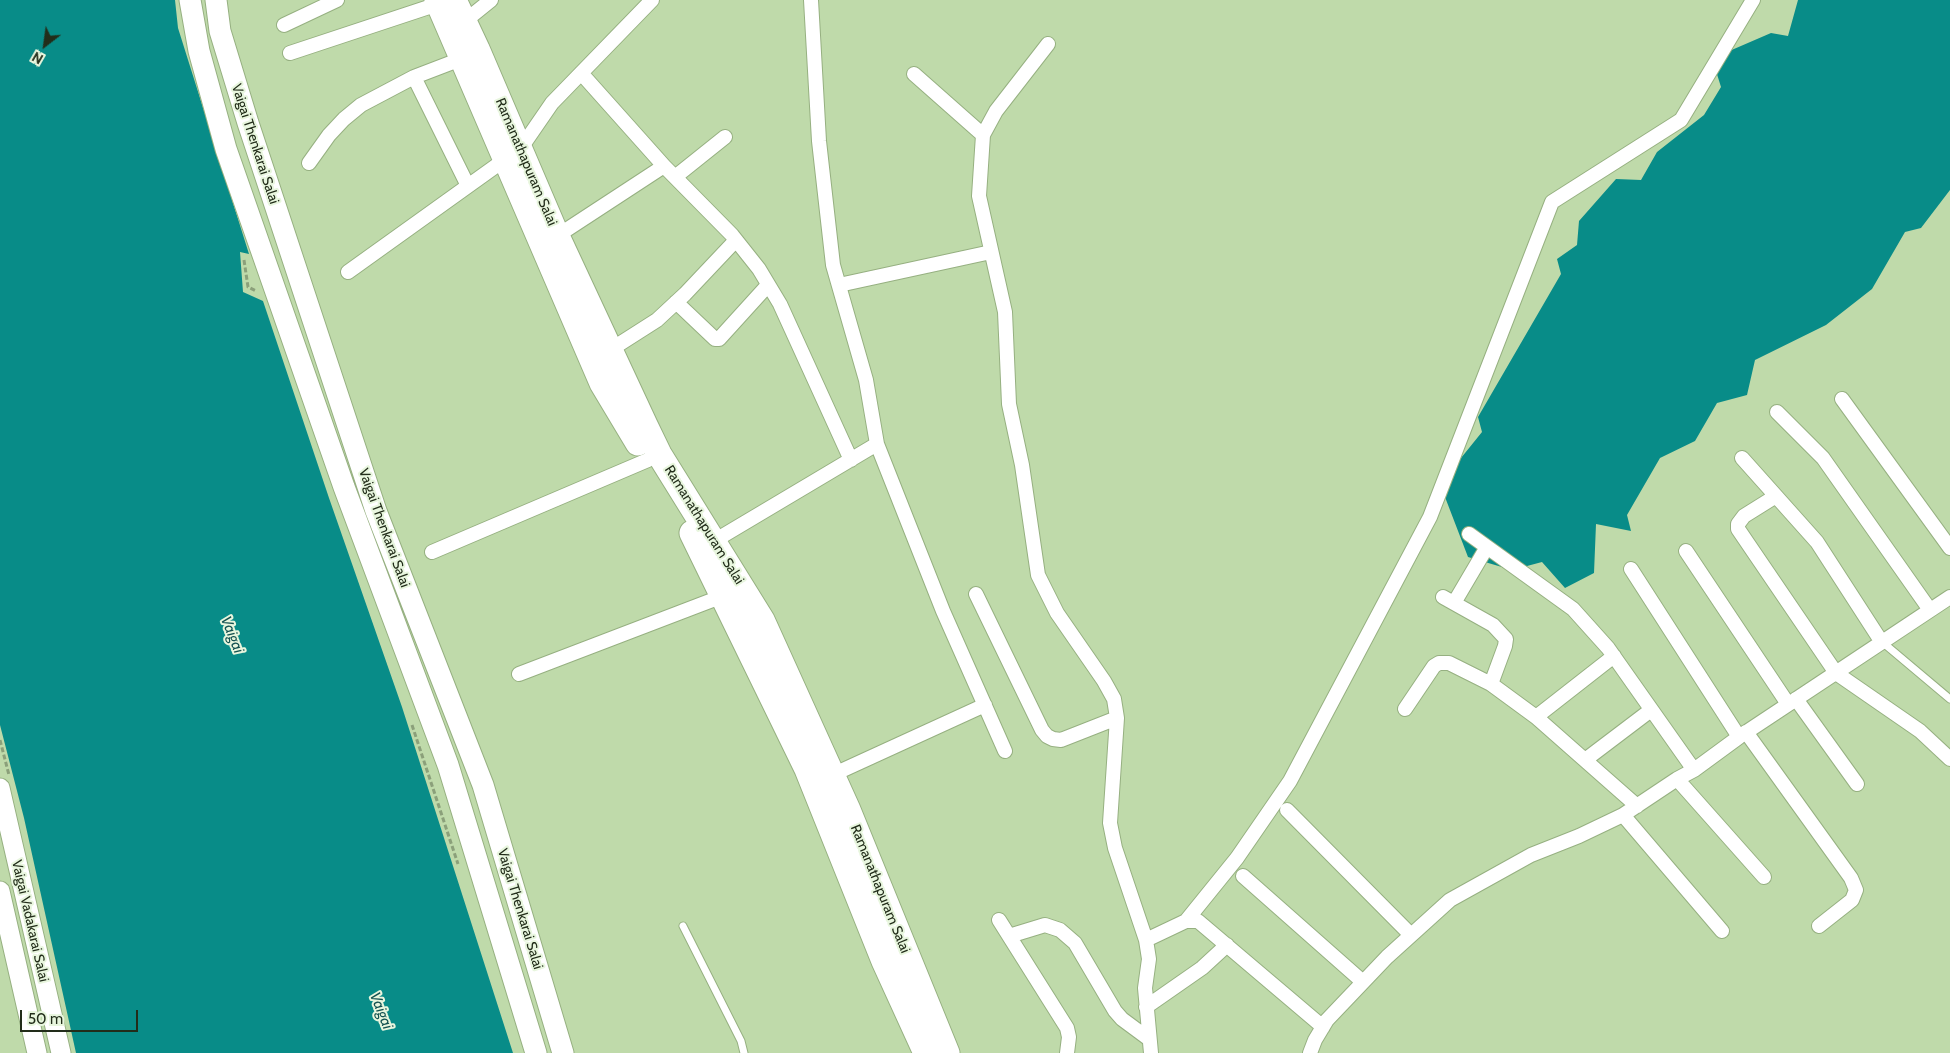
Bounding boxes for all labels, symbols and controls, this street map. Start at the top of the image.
north arrow [20,20,70,70]
text: N [29,48,46,68]
street label: Vaigai Thenkarai Salai [228,82,282,206]
street label: Ramanathapuram Salai [491,96,561,228]
street label: Ramanathapuram Salai [661,462,747,588]
street label: Vaigai Thenkarai Salai [355,466,413,590]
water label: Vaigai [217,614,247,656]
street label: Ramanathapuram Salai [847,822,913,956]
street label: Vaigai Thenkarai Salai [494,847,546,971]
street label: Vaigai Vadakarai Salai [8,858,52,984]
water label: Vaigai [366,990,396,1032]
scale bar [22,1000,140,1032]
text: 50 m [28,1010,63,1028]

